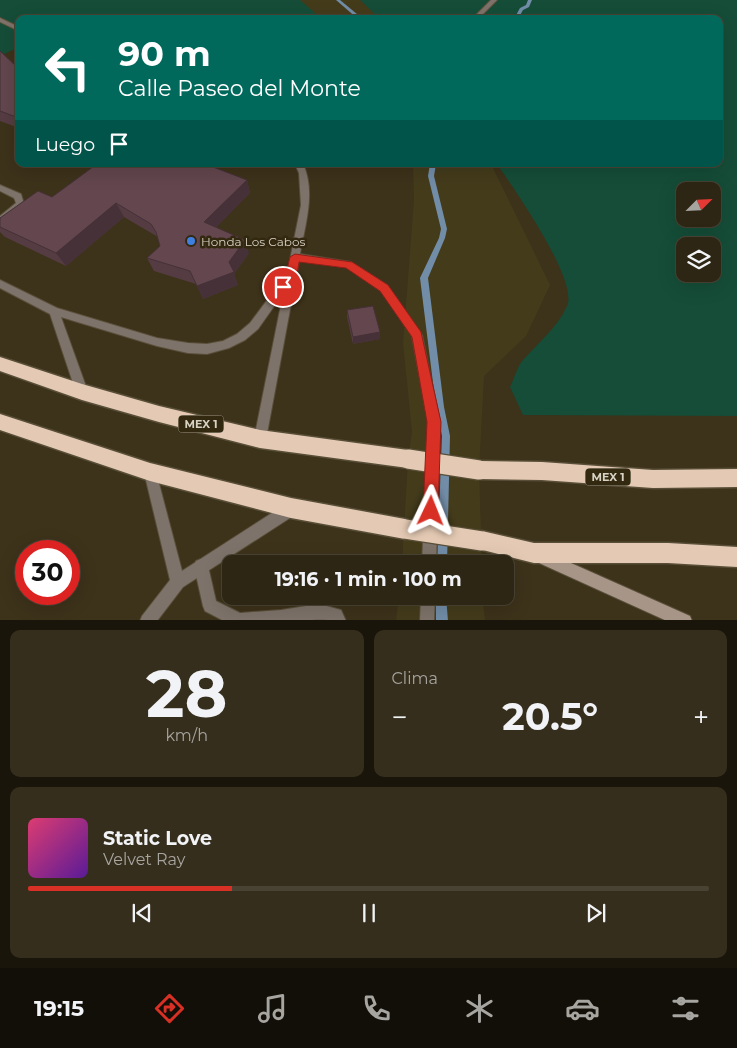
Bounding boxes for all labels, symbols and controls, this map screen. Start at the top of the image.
text: 90 m [118,32,211,75]
icon: left [35,35,100,100]
text: Calle Paseo del Monte [118,75,361,102]
icon: arrive [105,130,133,158]
text: Luego [35,133,95,156]
north arrow [676,182,721,228]
map controls [676,182,721,282]
place label: Honda Los Cabos [201,234,305,249]
marker: Honda Los Cabos [185,235,197,247]
button: layers [676,237,721,282]
pin [262,266,304,308]
icon: arrive [269,273,297,301]
road number: MEX 1 [178,416,224,432]
road number: MEX 1 [586,468,630,486]
position arrow [404,484,456,536]
speed limit sign: 30 [15,540,80,605]
text: 19:16 · 1 min · 100 m [274,568,462,591]
text: 28 [146,654,227,733]
text: Clima [392,669,438,688]
text: 20.5° [502,693,598,740]
text: − [392,700,408,734]
text: + [693,700,709,734]
text: km/h [165,726,208,745]
text: Static Love [103,827,212,850]
text: Velvet Ray [103,850,185,869]
icon: previous [128,899,156,927]
icon: pause [355,899,383,927]
icon: next [582,899,610,927]
icon: directions [152,991,187,1026]
icon: music [255,991,290,1026]
icon: phone [359,991,394,1026]
icon: climate [462,991,497,1026]
icon: car [565,991,600,1026]
icon: filters [668,991,703,1026]
text: 19:15 [34,995,84,1022]

